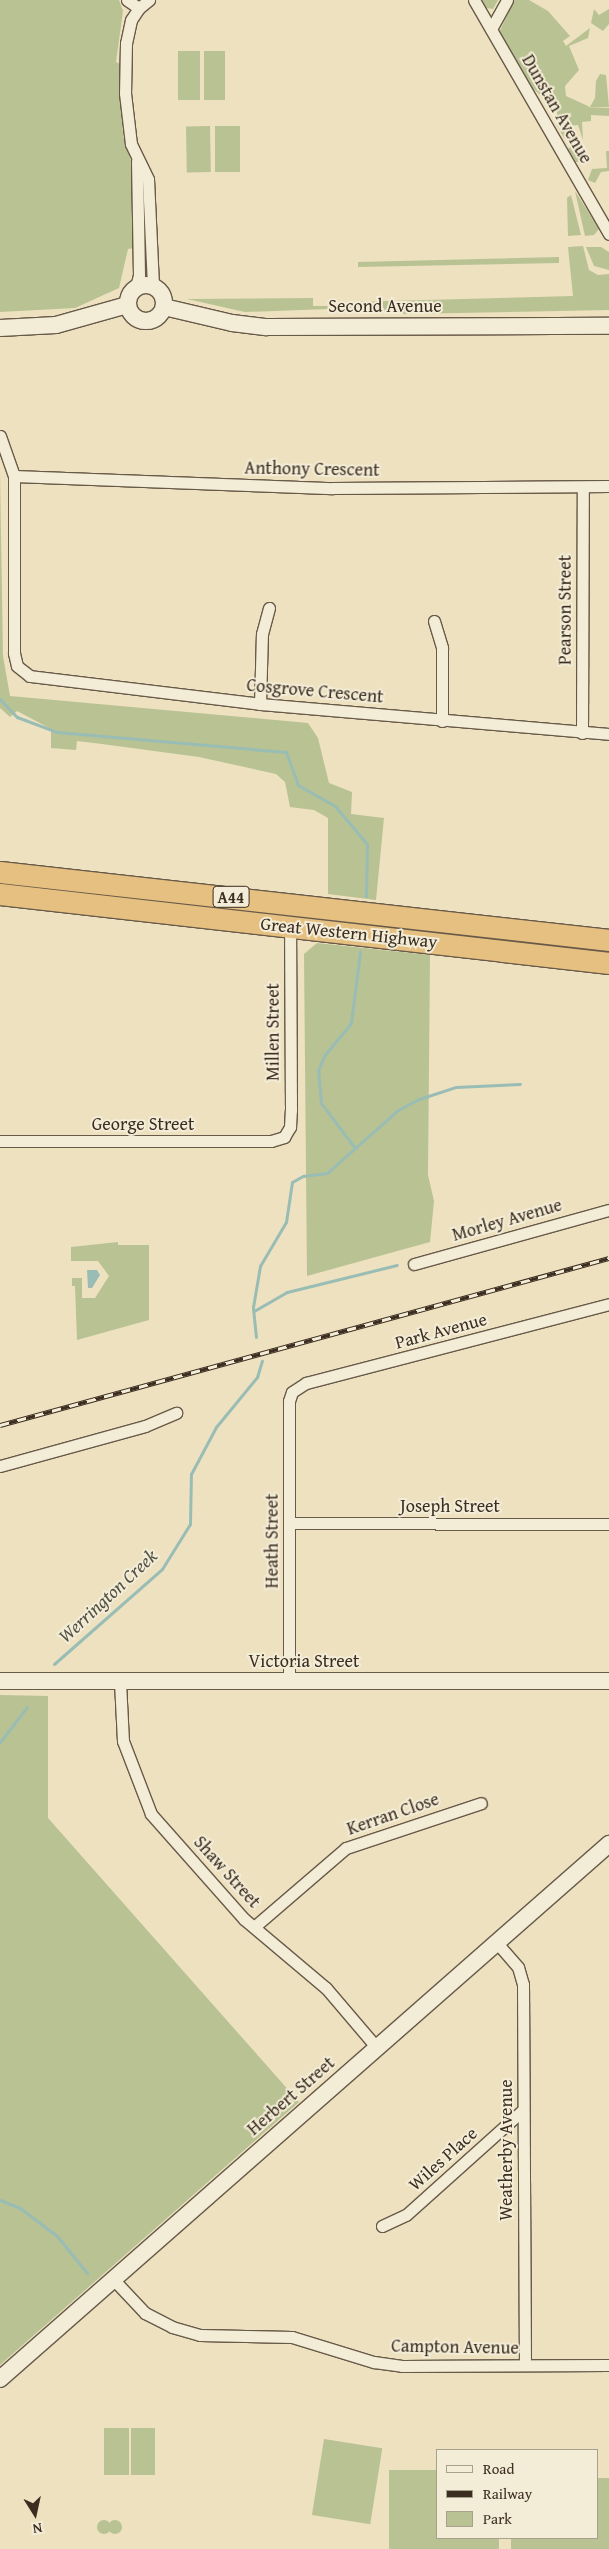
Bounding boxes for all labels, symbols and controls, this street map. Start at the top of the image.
street label: Dunstan Avenue [517,51,597,167]
street label: Second Avenue [328,295,442,317]
street label: Anthony Crescent [244,457,380,481]
street label: Pearson Street [554,555,576,665]
street label: Cosgrove Crescent [246,674,384,708]
road number: A44 [212,884,250,910]
street label: Great Western Highway [260,913,438,953]
street label: Millen Street [262,983,284,1081]
street label: George Street [92,1113,194,1135]
street label: Morley Avenue [450,1194,564,1246]
street label: Park Avenue [393,1308,489,1354]
street label: Heath Street [261,1494,283,1588]
street label: Joseph Street [400,1495,500,1517]
water label: Werrington Creek [54,1544,162,1648]
street label: Victoria Street [249,1650,359,1672]
street label: Kerran Close [344,1788,442,1840]
street label: Shaw Street [189,1832,265,1912]
street label: Herbert Street [243,2052,339,2140]
street label: Weatherby Avenue [495,2079,517,2221]
street label: Wiles Place [404,2123,482,2195]
street label: Campton Avenue [391,2335,519,2359]
legend [436,2449,599,2539]
text: Road [483,2458,514,2479]
text: Railway [483,2483,532,2504]
north arrow [10,2489,60,2539]
text: Park [483,2508,512,2529]
text: N [31,2518,44,2539]

